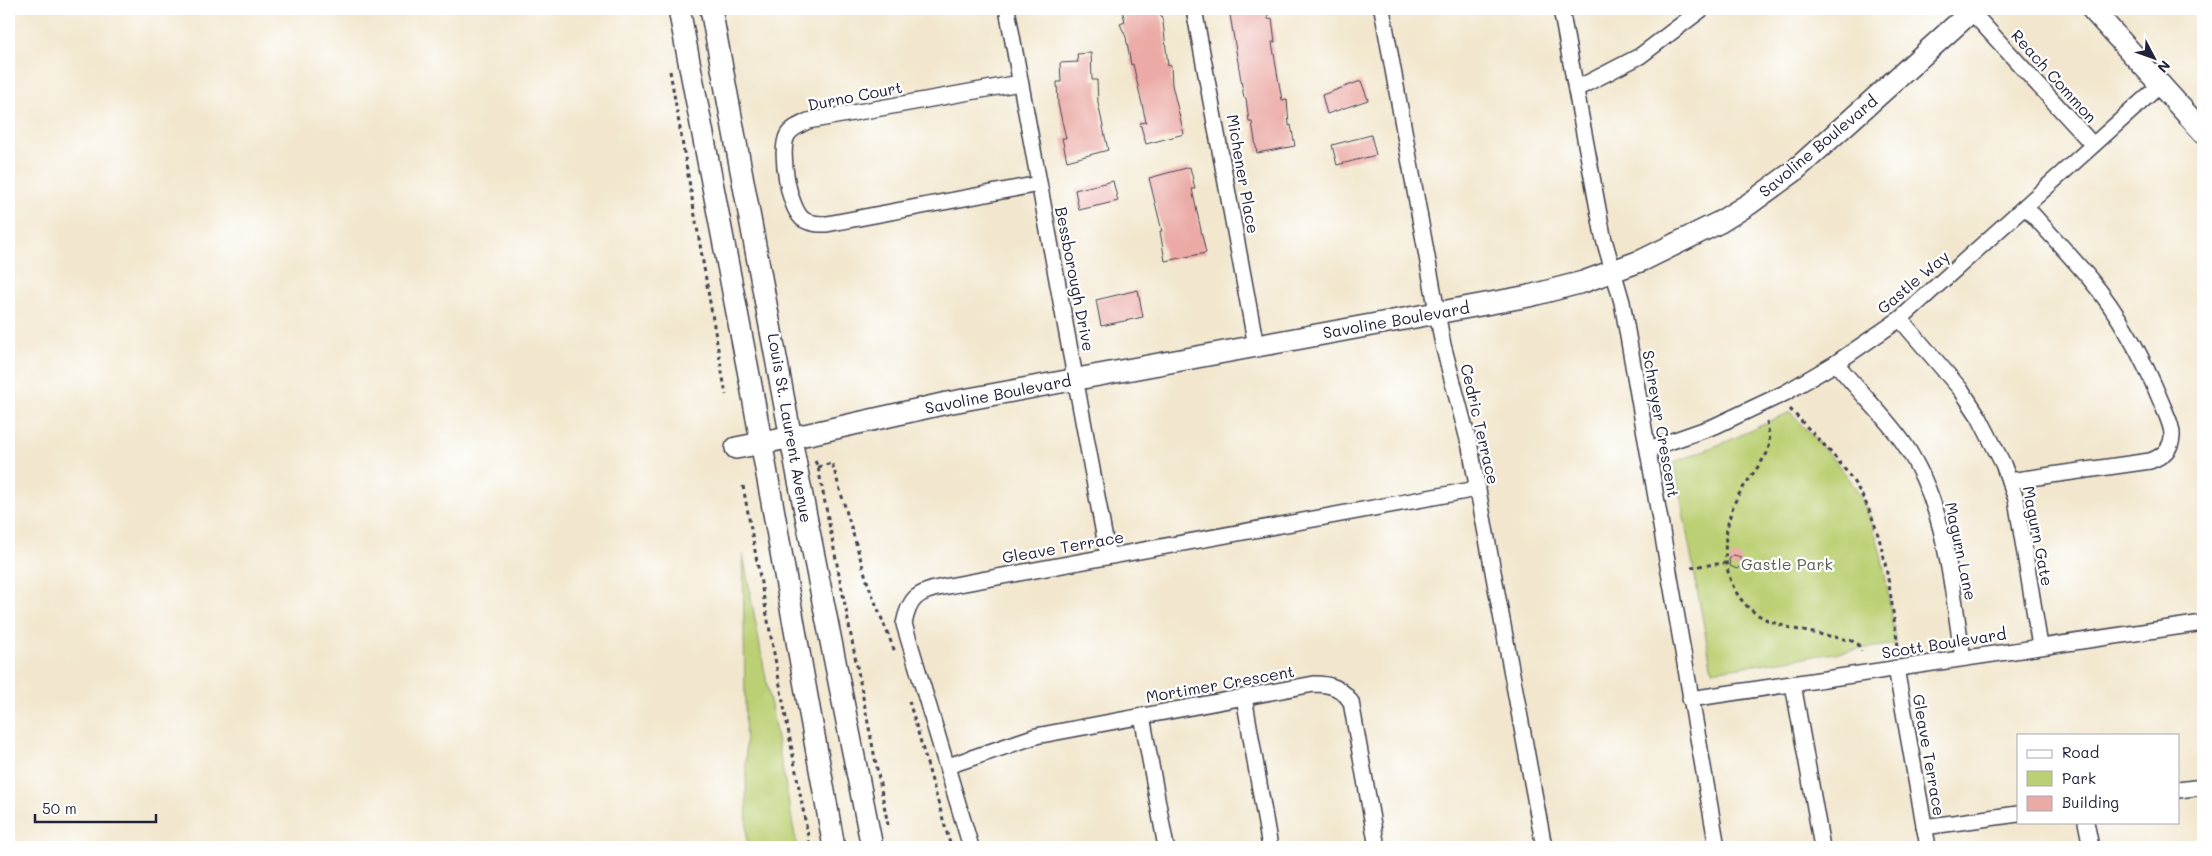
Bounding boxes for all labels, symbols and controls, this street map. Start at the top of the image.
street label: Reach Common [2007,25,2102,127]
north arrow [2130,32,2180,82]
text: N [2154,57,2175,77]
street label: Durno Court [806,76,904,115]
street label: Savoline Boulevard [1754,90,1881,201]
street label: Michener Place [1223,113,1264,235]
street label: Bessborough Drive [1051,205,1100,353]
street label: Gastle Way [1872,245,1953,318]
street label: Savoline Boulevard [1321,296,1471,343]
street label: Louis St. Laurent Avenue [763,332,817,524]
street label: Schreyer Crescent [1638,349,1685,499]
street label: Cedric Terrace [1456,362,1505,486]
street label: Savoline Boulevard [923,369,1073,418]
street label: Magurn Gate [2018,484,2058,588]
street label: Magurn Lane [1941,500,1982,602]
street label: Gleave Terrace [1000,525,1126,568]
park label: Gastle Park [1741,553,1833,574]
street label: Scott Boulevard [1880,622,2008,663]
street label: Mortimer Crescent [1144,660,1296,707]
street label: Gleave Terrace [1908,692,1951,818]
legend [2017,734,2180,824]
text: Road [2062,742,2099,762]
text: Park [2062,768,2096,788]
scale bar [35,791,156,823]
text: Building [2062,792,2119,812]
text: 50 m [42,798,77,818]

